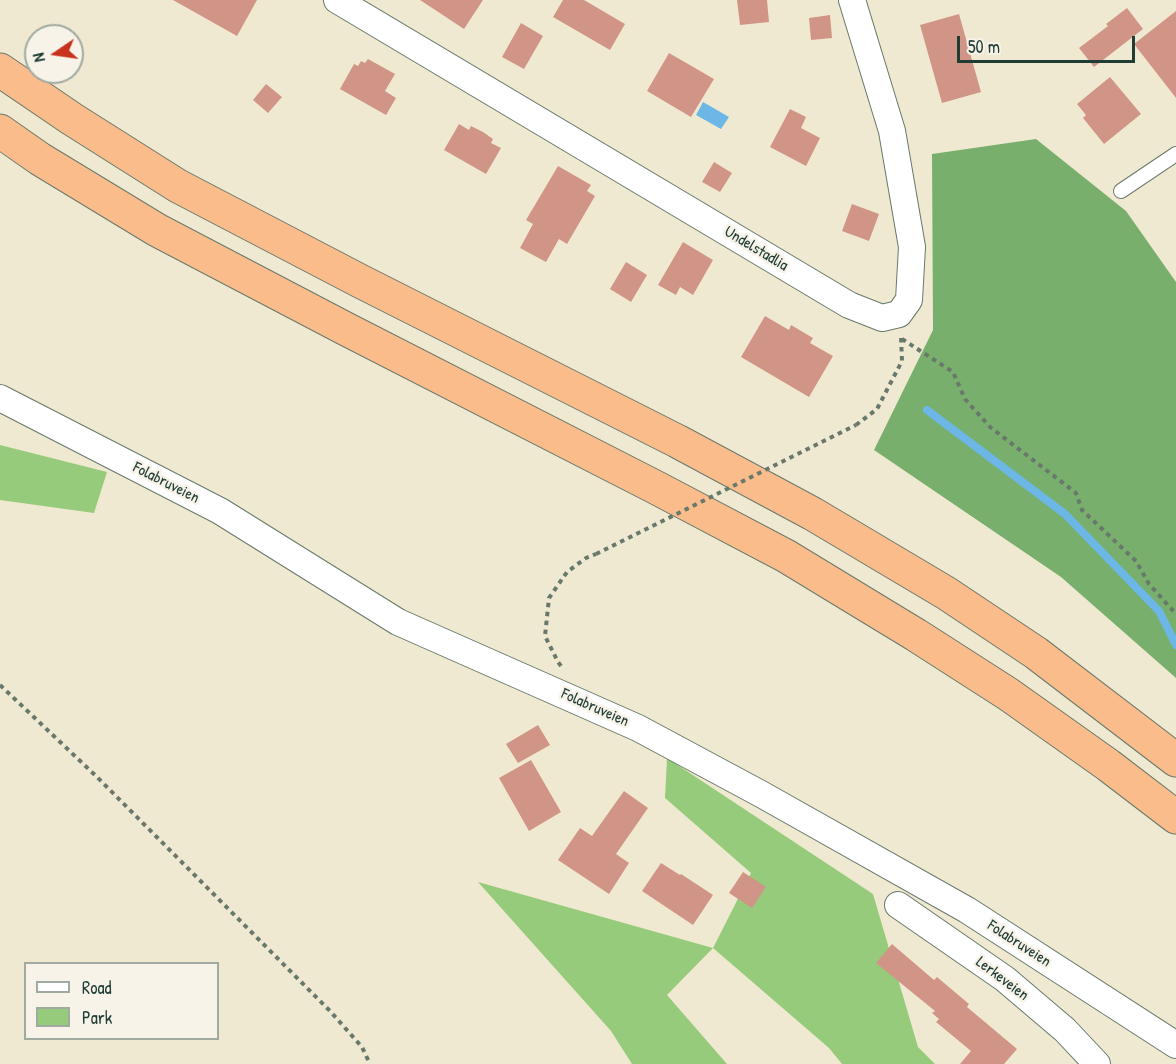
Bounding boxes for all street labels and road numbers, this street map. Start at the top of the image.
street label: Undelstadlia [721,222,791,276]
street label: Folabruveien [130,458,202,508]
street label: Folabruveien [558,685,632,731]
street label: Folabruveien [984,916,1054,972]
street label: Lerkeveien [972,953,1032,1005]

